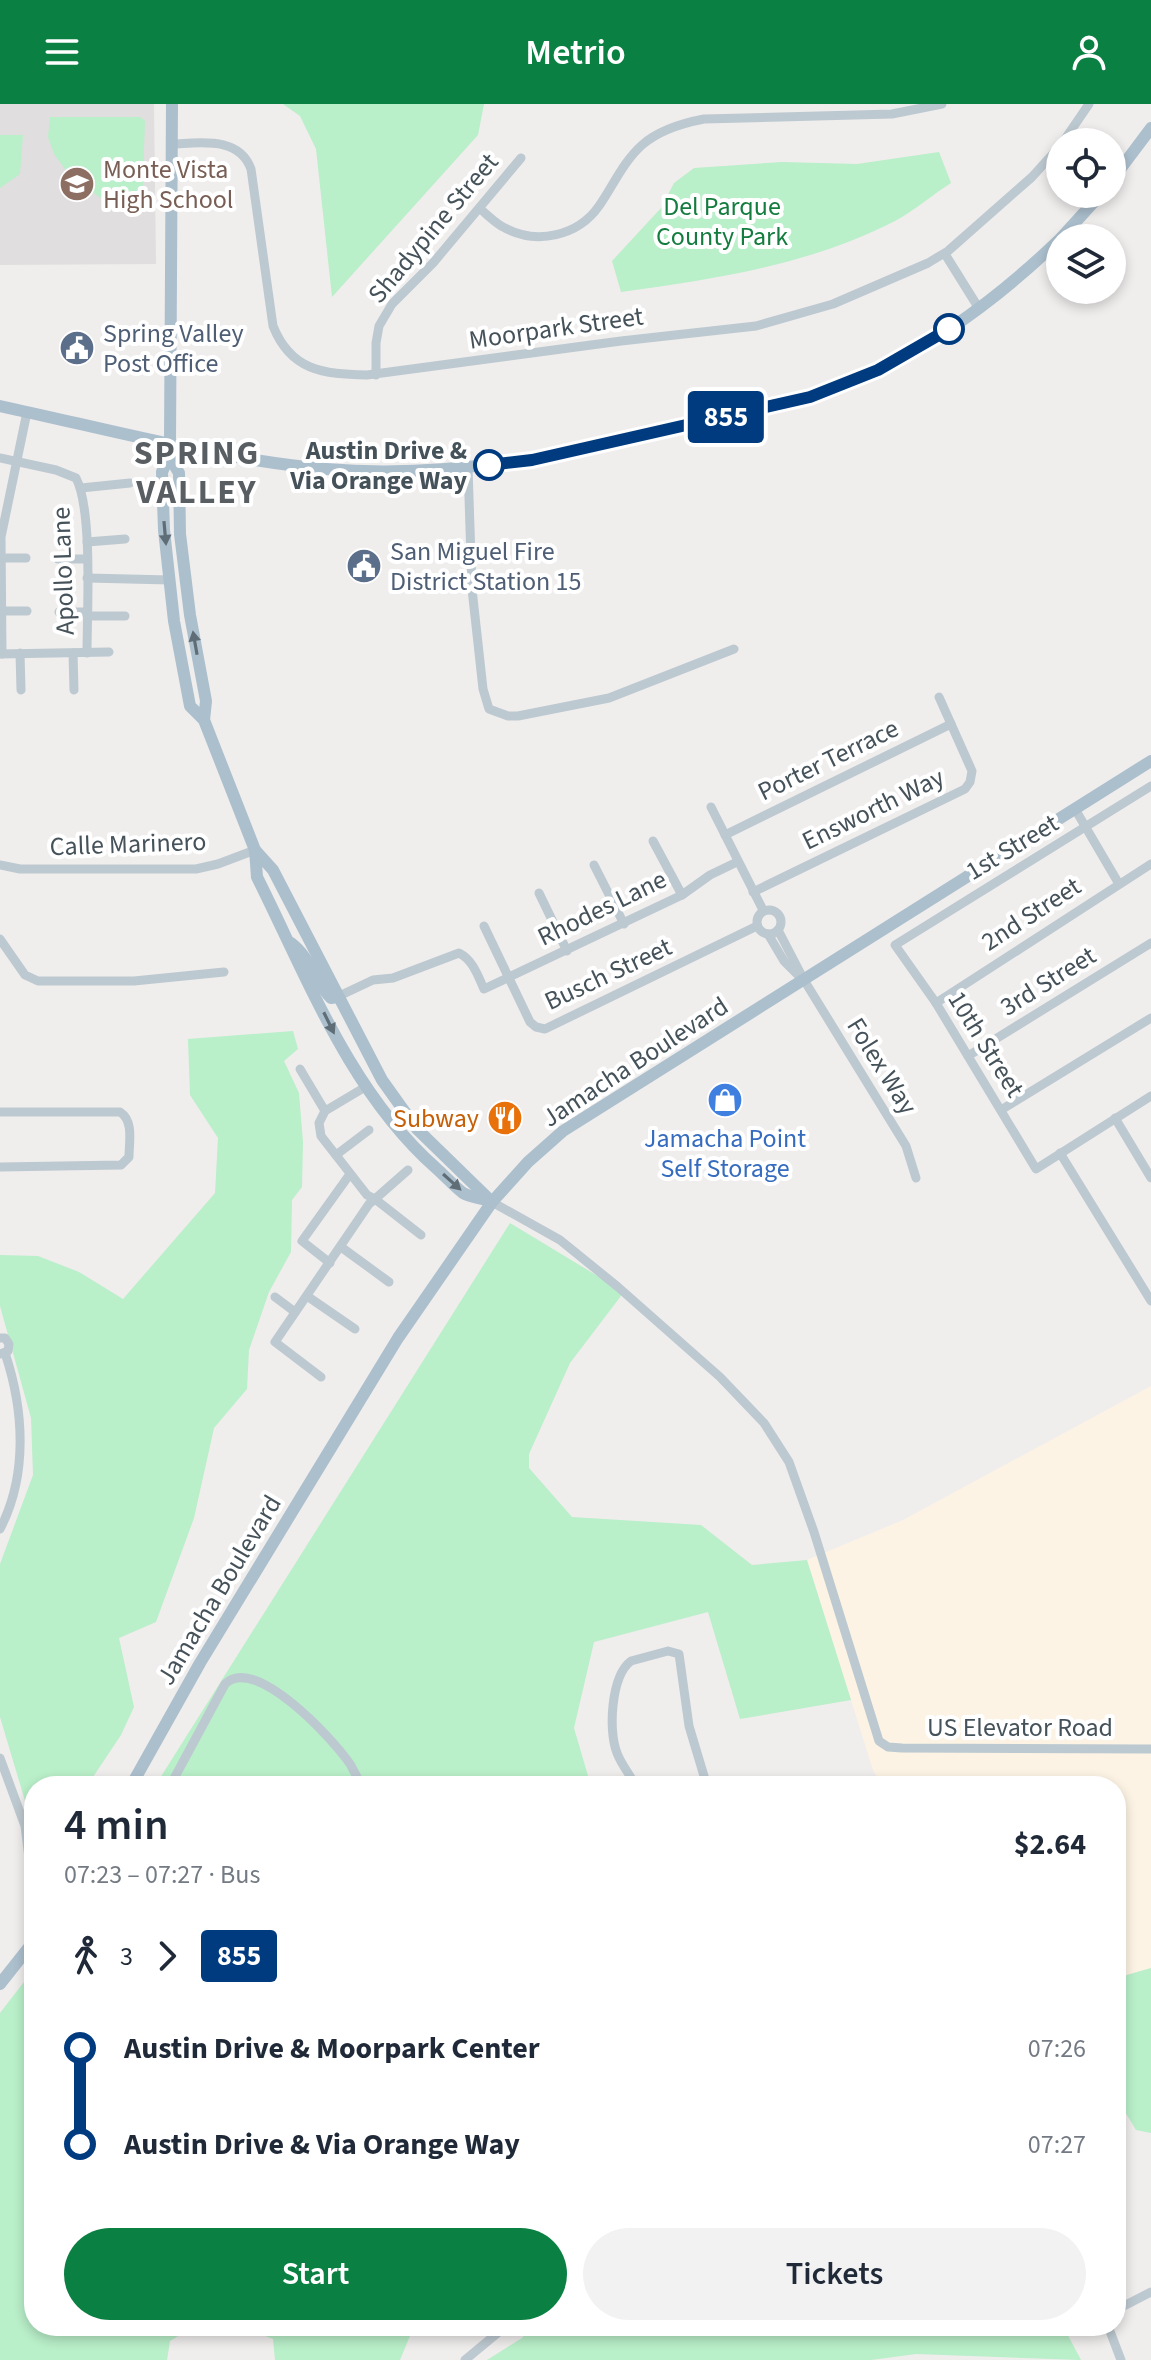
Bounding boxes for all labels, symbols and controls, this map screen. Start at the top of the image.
text: Metrio [525,27,626,78]
icon: menu [40,30,84,74]
icon: person [1067,30,1111,74]
map controls [1046,128,1126,304]
button: locate [1046,128,1126,208]
street label: Shadypine Street [359,145,507,311]
place label: Monte Vista High School [103,151,234,218]
school or university icon: Monte Vista High School [58,165,96,203]
park label: Del Parque County Park [656,188,788,255]
button: layers [1046,224,1126,304]
street label: Moorpark Street [467,297,646,359]
unlabelled marker [934,314,964,344]
place label: Spring Valley Post Office [103,315,244,382]
public building icon: Spring Valley Post Office [58,329,96,367]
line badge: 855 [680,391,772,443]
text: 855 [704,397,748,437]
district label: SPRING VALLEY [134,429,260,517]
place label: Austin Drive & Via Orange Way [289,432,467,499]
marker: Austin Drive & Via Orange Way [474,450,504,480]
street label: Apollo Lane [42,506,84,636]
one-way arrow [159,521,172,546]
place label: San Miguel Fire District Station 15 [390,533,581,600]
public building icon: San Miguel Fire District Station 15 [345,547,383,585]
one-way arrow [189,631,201,656]
street label: Porter Terrace [751,710,905,810]
street label: Ensworth Way [796,759,950,859]
street label: 1st Street [959,805,1066,889]
street label: Calle Marinero [49,823,207,865]
street label: Rhodes Lane [531,861,673,955]
street label: 2nd Street [974,868,1088,960]
street label: Busch Street [538,928,678,1020]
street label: 3rd Street [993,937,1103,1025]
street label: 10th Street [939,984,1033,1104]
street label: Jamacha Boulevard [535,988,735,1136]
street label: Folex Way [838,1010,926,1122]
one-way arrow [323,1011,336,1034]
shop icon: Jamacha Point Self Storage [706,1081,744,1119]
restaurant icon: Subway [486,1099,524,1137]
place label: Subway [393,1100,479,1137]
place label: Jamacha Point Self Storage [644,1120,806,1187]
one-way arrow [442,1173,461,1191]
street label: Jamacha Boulevard [148,1488,290,1692]
street label: US Elevator Road [927,1709,1113,1746]
text: 4 min [64,1794,169,1857]
text: $2.64 [1014,1823,1086,1866]
text: 07:23 – 07:27 · Bus [64,1856,260,1893]
icon: walk [64,1934,108,1978]
icon: forward [145,1934,189,1978]
text: 855 [217,1936,261,1976]
text: 3 [120,1938,133,1975]
text: Austin Drive & Moorpark Center [124,2027,540,2070]
text: 07:26 [1028,2030,1086,2067]
text: Austin Drive & Via Orange Way [124,2123,520,2166]
text: 07:27 [1028,2126,1086,2163]
button: Start [64,2228,567,2320]
button: Tickets [583,2228,1086,2320]

